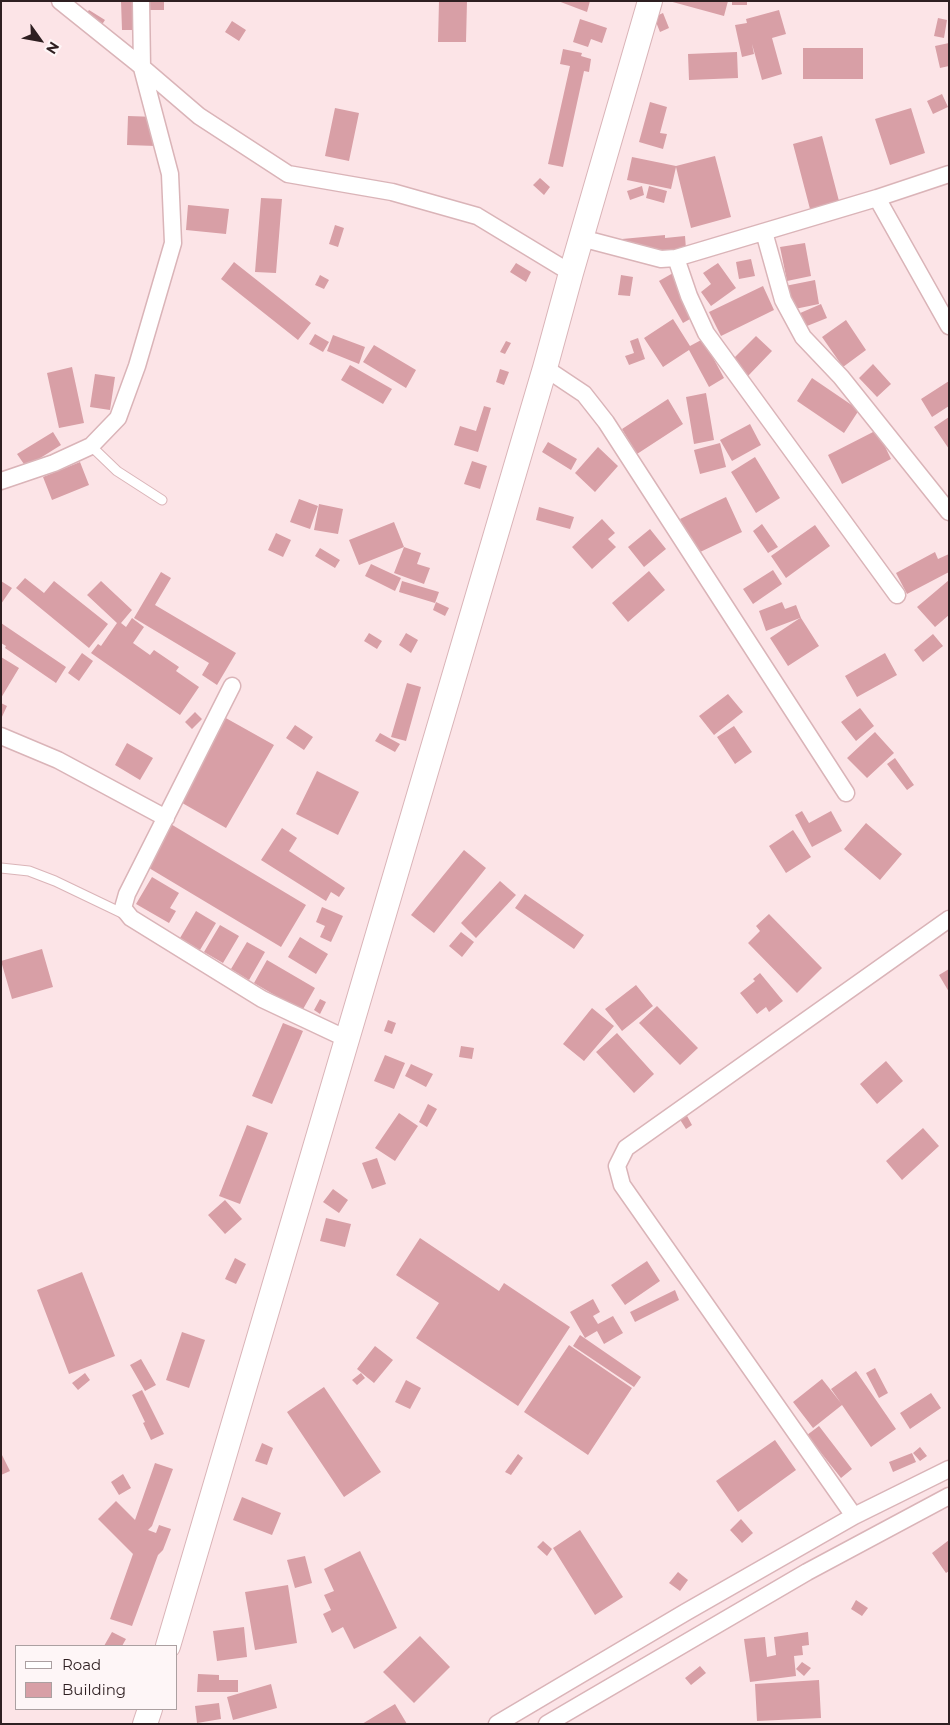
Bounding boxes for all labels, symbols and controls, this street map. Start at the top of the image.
north arrow [15,15,65,65]
text: N [42,38,63,58]
legend [15,1645,178,1710]
text: Road [62,1655,101,1674]
text: Building [62,1680,126,1699]

